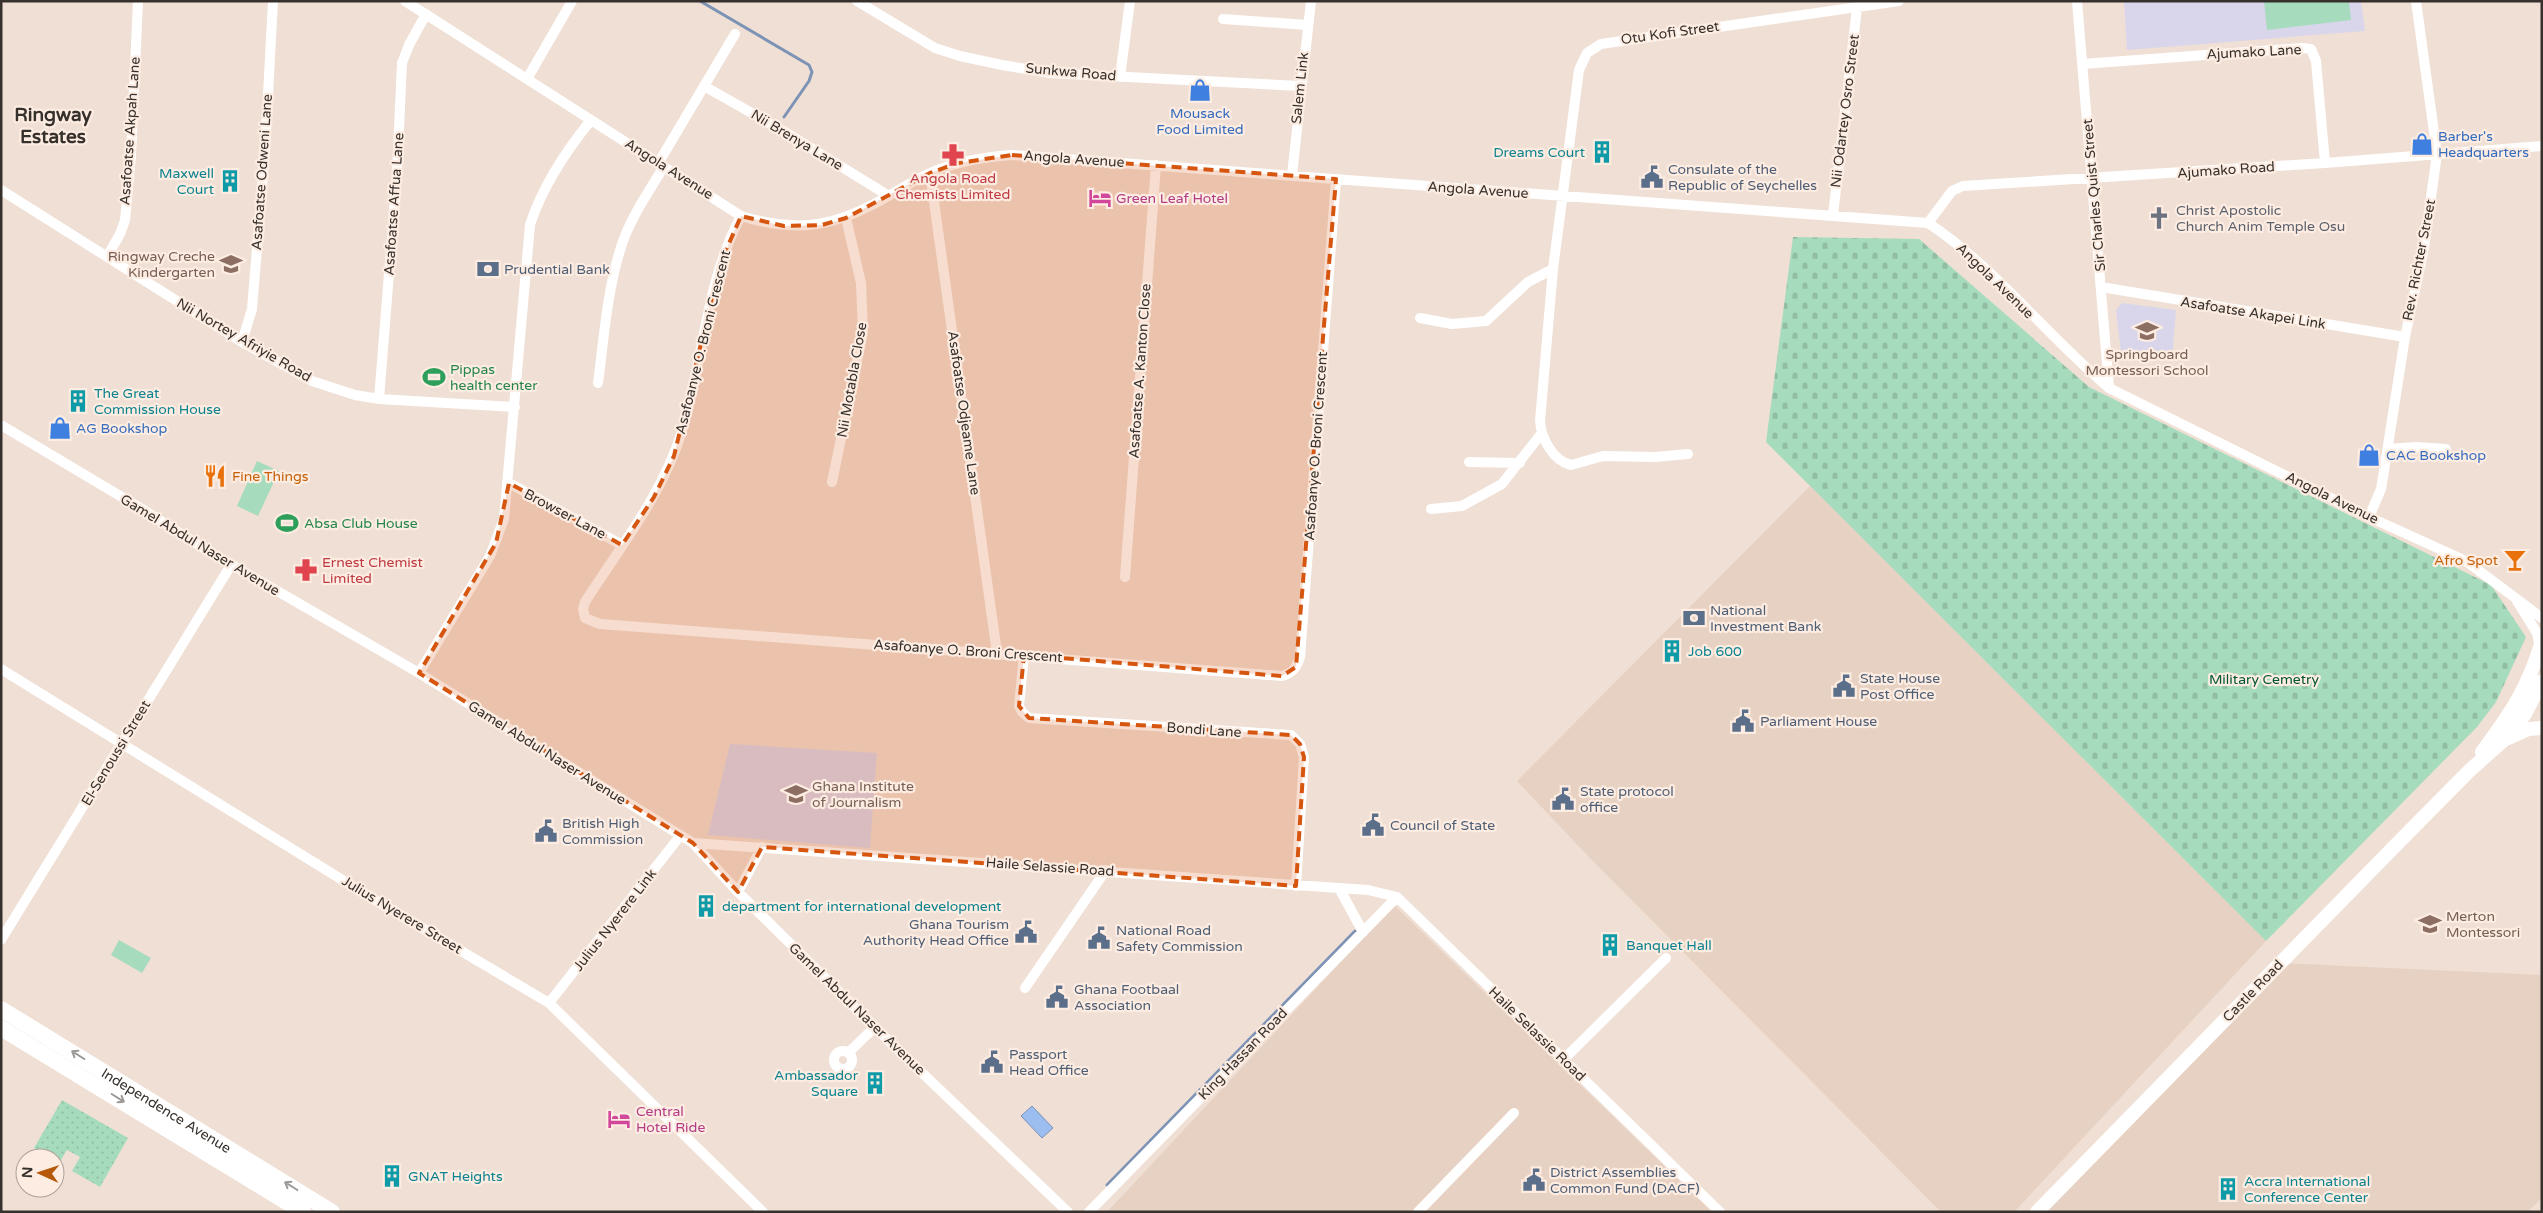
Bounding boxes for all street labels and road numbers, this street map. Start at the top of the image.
street label: Otu Kofi Street [1620,18,1721,48]
street label: Nii Odartey Osro Street [1827,33,1863,189]
street label: Ajumako Lane [2206,41,2302,63]
street label: Salem Link [1288,51,1312,125]
street label: Asafoatse Akpah Lane [116,56,144,206]
street label: Sunkwa Road [1025,60,1117,84]
street label: Asafoatse Odweni Lane [248,93,276,251]
street label: Nii Brenya Lane [748,106,846,174]
street label: Sir Charles Quist Street [2079,117,2109,272]
street label: Asafoatse Affua Lane [381,132,407,276]
street label: Angola Avenue [622,135,717,203]
street label: Angola Avenue [1023,147,1125,171]
street label: Ajumako Road [2177,158,2275,182]
street label: Angola Avenue [1427,178,1529,202]
street label: Rev. Richter Street [2399,197,2439,322]
street label: Angola Avenue [1953,240,2037,322]
street label: Asafoanye O. Broni Crescent [672,248,734,436]
street label: Asafoatse A. Kanton Close [1125,283,1155,459]
street label: Asafoatse Akapei Link [2179,293,2327,333]
street label: Nii Nortey Afriyie Road [173,294,315,386]
street label: Nii Motabla Close [833,321,871,439]
street label: Asafoatse Odjeame Lane [944,330,984,496]
street label: Asafoanye O. Broni Crescent [1301,350,1331,541]
street label: Angola Avenue [2283,468,2381,528]
street label: Browser Lane [521,485,609,543]
street label: Gamel Abdul Naser Avenue [117,491,283,599]
street label: Asafoanye O. Broni Crescent [873,636,1064,666]
street label: El-Senoussi Street [78,697,154,809]
street label: Gamel Abdul Naser Avenue [465,697,629,809]
street label: Bondi Lane [1166,719,1242,741]
street label: Haile Selassie Road [985,854,1115,880]
street label: Julius Nyerere Link [570,865,660,974]
street label: Julius Nyerere Street [339,872,466,958]
street label: Gamel Abdul Naser Avenue [785,939,929,1079]
street label: Castle Road [2219,956,2287,1026]
street label: Haile Selassie Road [1485,983,1589,1085]
street label: King Hassan Road [1195,1005,1291,1103]
street label: Independence Avenue [98,1064,234,1157]

